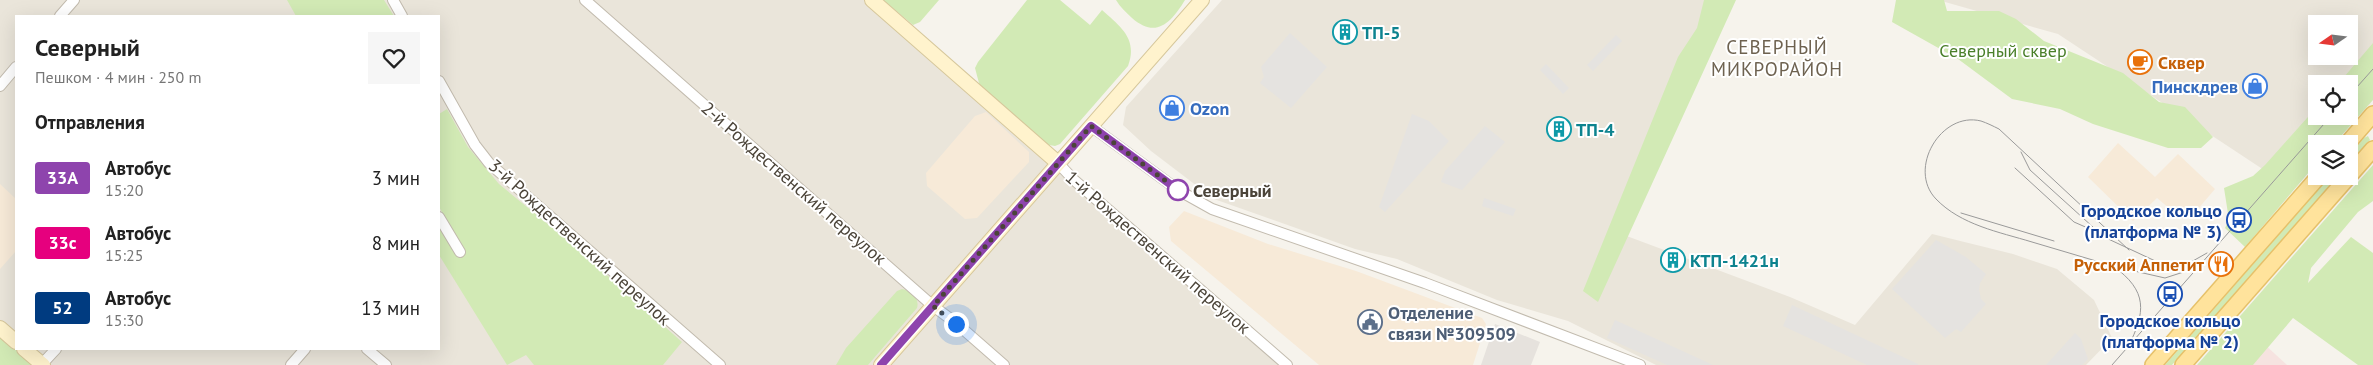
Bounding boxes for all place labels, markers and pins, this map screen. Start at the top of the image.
building icon: ТП-5 [1332,19,1358,45]
place label: ТП-5 [1362,21,1400,44]
cafe icon: Сквер [2127,49,2153,75]
place label: Сквер [2158,51,2205,74]
shop icon: Пинскдрев [2242,73,2268,99]
place label: Пинскдрев [2152,75,2238,98]
shop icon: Ozon [1159,95,1185,121]
place label: Ozon [1190,97,1229,120]
building icon: ТП-4 [1546,116,1572,142]
place label: ТП-4 [1576,118,1614,141]
marker: Северный [1167,179,1189,201]
place label: Северный [1193,179,1272,202]
place label: Городское кольцо (платформа № 3) [2081,199,2222,243]
bus stop icon: Городское кольцо (платформа № 3) [2226,207,2252,233]
building icon: КТП-1421н [1660,247,1686,273]
place label: КТП-1421н [1690,249,1779,272]
restaurant icon: Русский Аппетит [2208,251,2234,277]
place label: Русский Аппетит [2074,253,2204,276]
bus stop icon: Городское кольцо (платформа № 2) [2157,281,2183,307]
place label: Отделение связи №309509 [1388,301,1516,345]
public building icon: Отделение связи №309509 [1357,309,1383,335]
place label: Городское кольцо (платформа № 2) [2099,309,2241,353]

